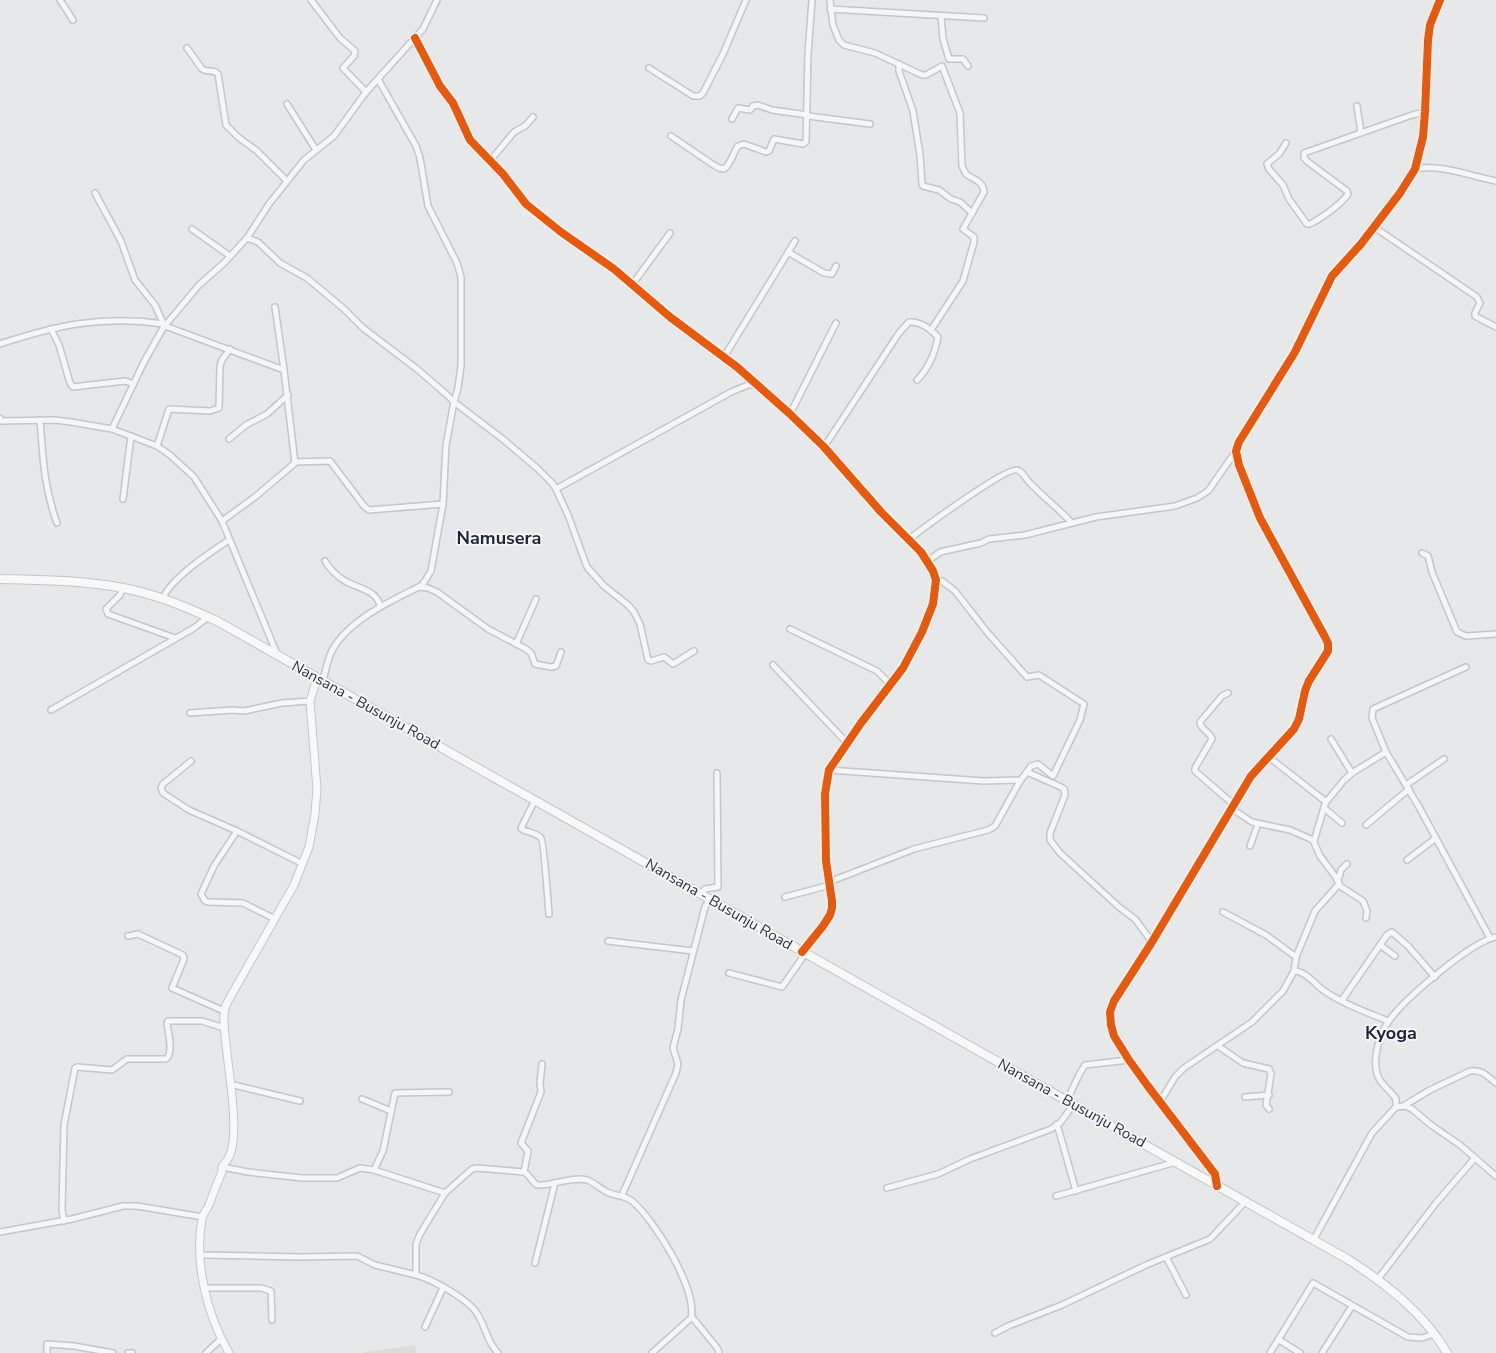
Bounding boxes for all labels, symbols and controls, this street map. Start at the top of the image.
district label: Namusera [457,526,541,550]
street label: Nansana - Busunju Road [288,656,444,754]
street label: Nansana - Busunju Road [642,854,796,954]
district label: Kyoga [1365,1021,1417,1045]
street label: Nansana - Busunju Road [994,1054,1150,1152]

